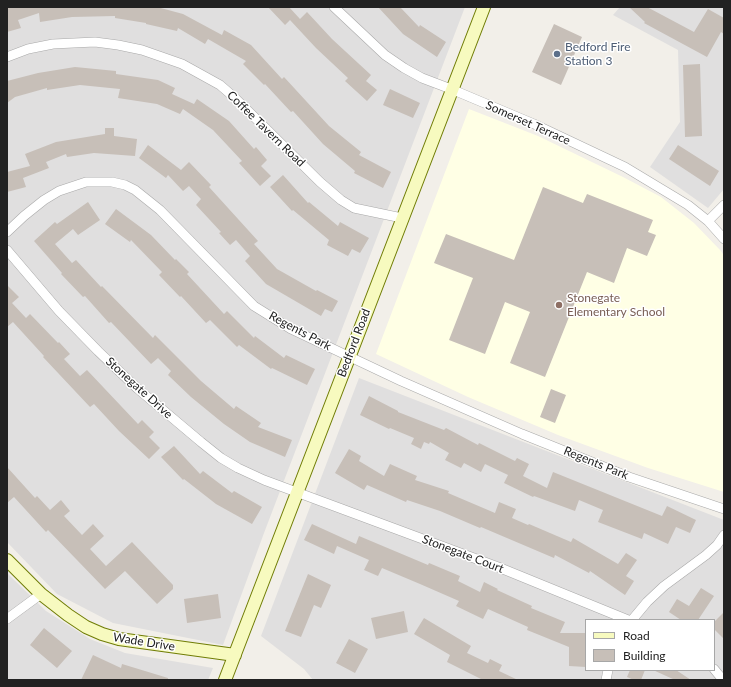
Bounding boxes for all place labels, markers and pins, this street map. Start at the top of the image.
place label: Bedford Fire Station 3 [565,40,631,68]
marker: Bedford Fire Station 3 [552,49,562,59]
place label: Stonegate Elementary School [567,291,665,319]
marker: Stonegate Elementary School [554,300,564,310]

